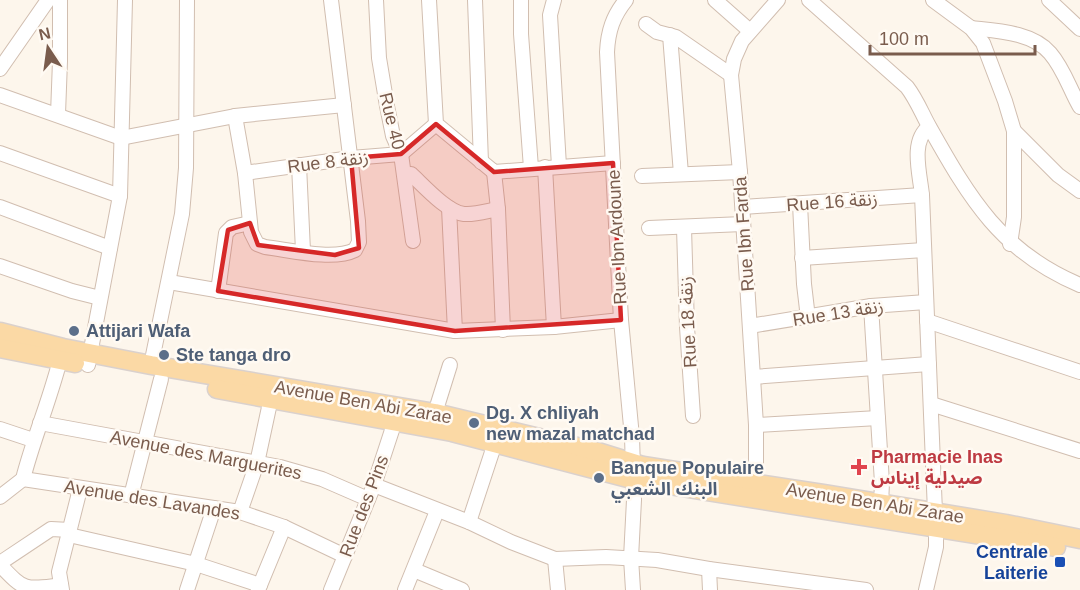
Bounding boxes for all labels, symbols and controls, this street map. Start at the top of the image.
north arrow [18,18,78,78]
scale bar [870,18,1035,56]
text: N [37,24,52,43]
text: 100 m [879,29,929,49]
street label: Rue 40 [375,90,409,152]
street label: Rue 8 زنقة [286,147,370,178]
street label: Rue Ibn Ardoune [603,169,631,305]
street label: Rue Ibn Farda [730,175,758,292]
street label: Rue 16 زنقة [786,189,878,216]
street label: Rue 18 زنقة [676,276,701,368]
street label: Rue 13 زنقة [791,296,885,331]
place label: Attijari Wafa [86,321,191,341]
marker: Attijari Wafa [67,324,81,338]
place label: Ste tanga dro [176,345,291,365]
marker: Ste tanga dro [157,348,171,362]
street label: Avenue Ben Abi Zarae [273,377,453,427]
place label: Dg. X chliyah new mazal matchad [486,403,655,444]
marker: Dg. X chliyah new mazal matchad [467,416,481,430]
street label: Avenue des Marguerites [108,427,304,483]
place label: Pharmacie Inas صيدلية إيناس [871,447,1003,490]
street label: Rue des Pins [335,452,393,560]
place label: Banque Populaire البنك الشعبي [611,458,764,503]
marker: Pharmacie Inas صيدلية إيناس [852,460,866,474]
marker: Banque Populaire البنك الشعبي [592,471,606,485]
street label: Avenue des Lavandes [63,476,241,524]
street label: Avenue Ben Abi Zarae [785,479,965,527]
place label: Centrale Laiterie [976,542,1048,583]
marker: Centrale Laiterie [1053,555,1067,569]

